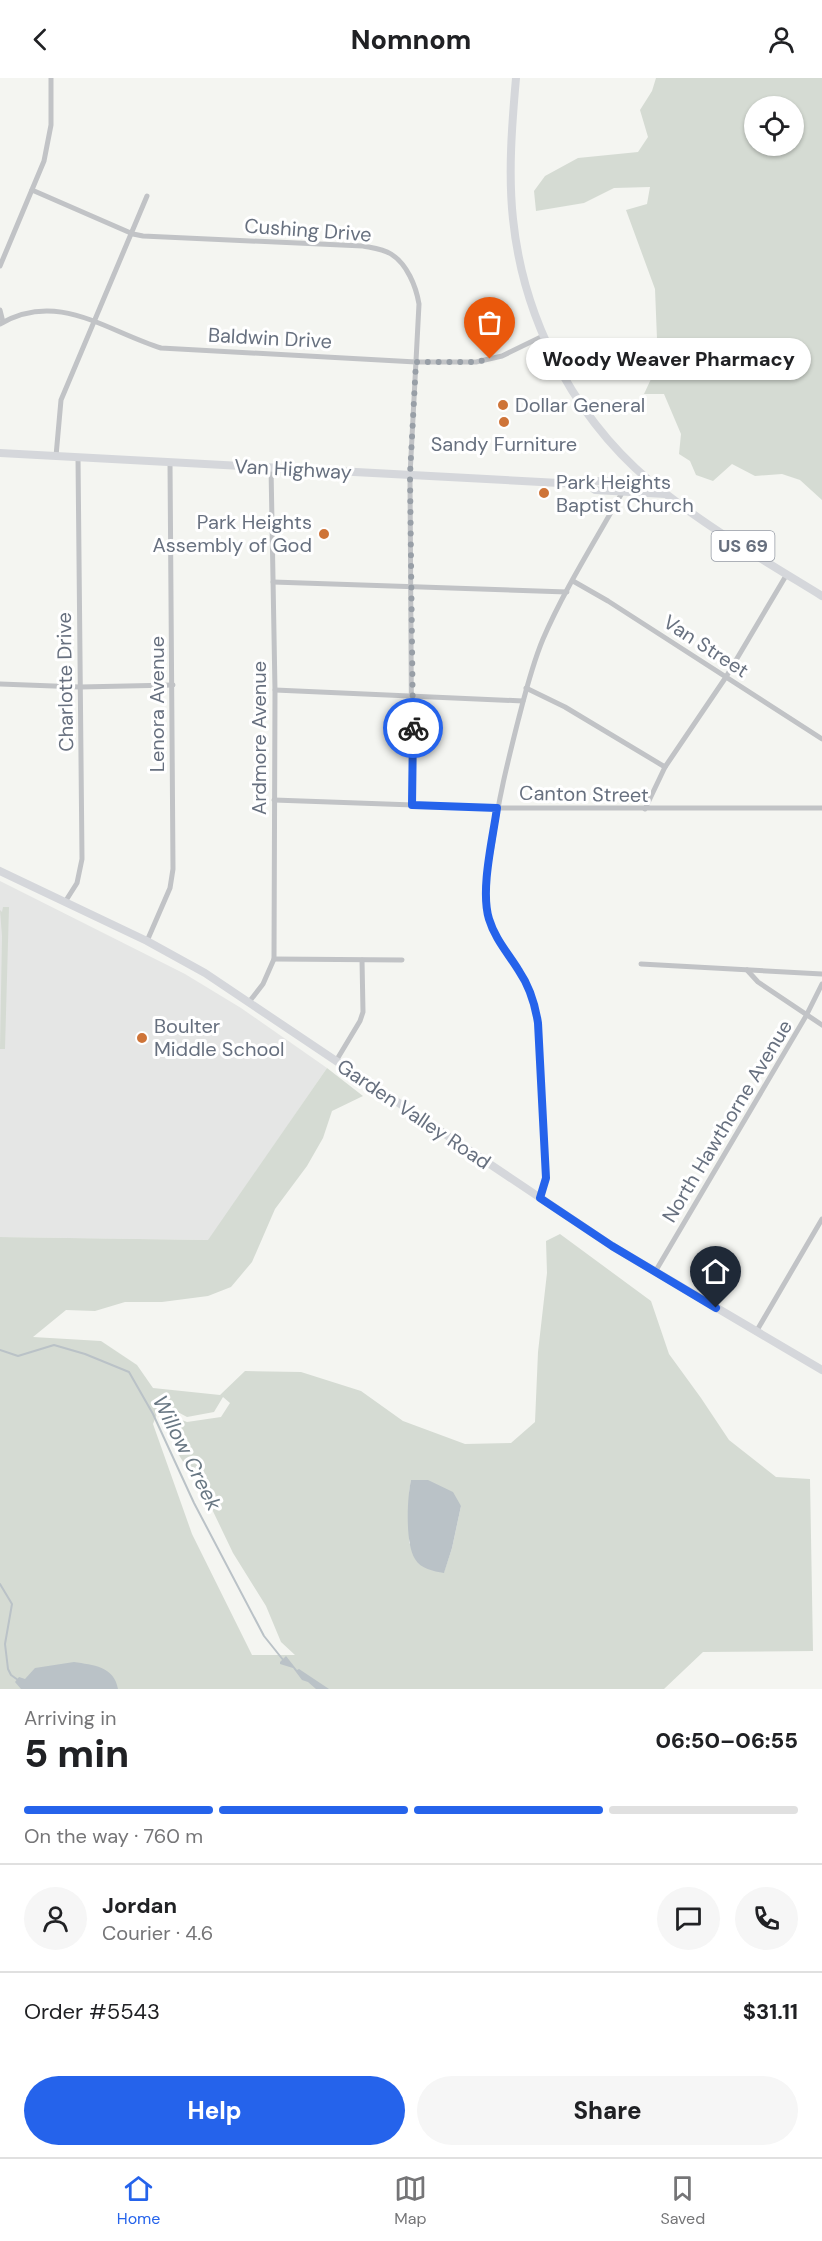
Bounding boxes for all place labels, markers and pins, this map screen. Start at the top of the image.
pin [464,297,515,359]
callout: Woody Weaver Pharmacy [526,338,811,380]
place label: Dollar General [515,392,645,418]
marker: Dollar General [496,398,510,412]
marker: Sandy Furniture [497,415,511,429]
place label: Sandy Furniture [431,431,577,457]
place label: Park Heights Baptist Church [556,469,694,518]
marker: Park Heights Baptist Church [537,486,551,500]
place label: Park Heights Assembly of God [153,509,312,558]
marker: Park Heights Assembly of God [317,527,331,541]
place label: Boulter Middle School [154,1013,285,1062]
marker: Boulter Middle School [135,1031,149,1045]
pin [690,1246,741,1308]

